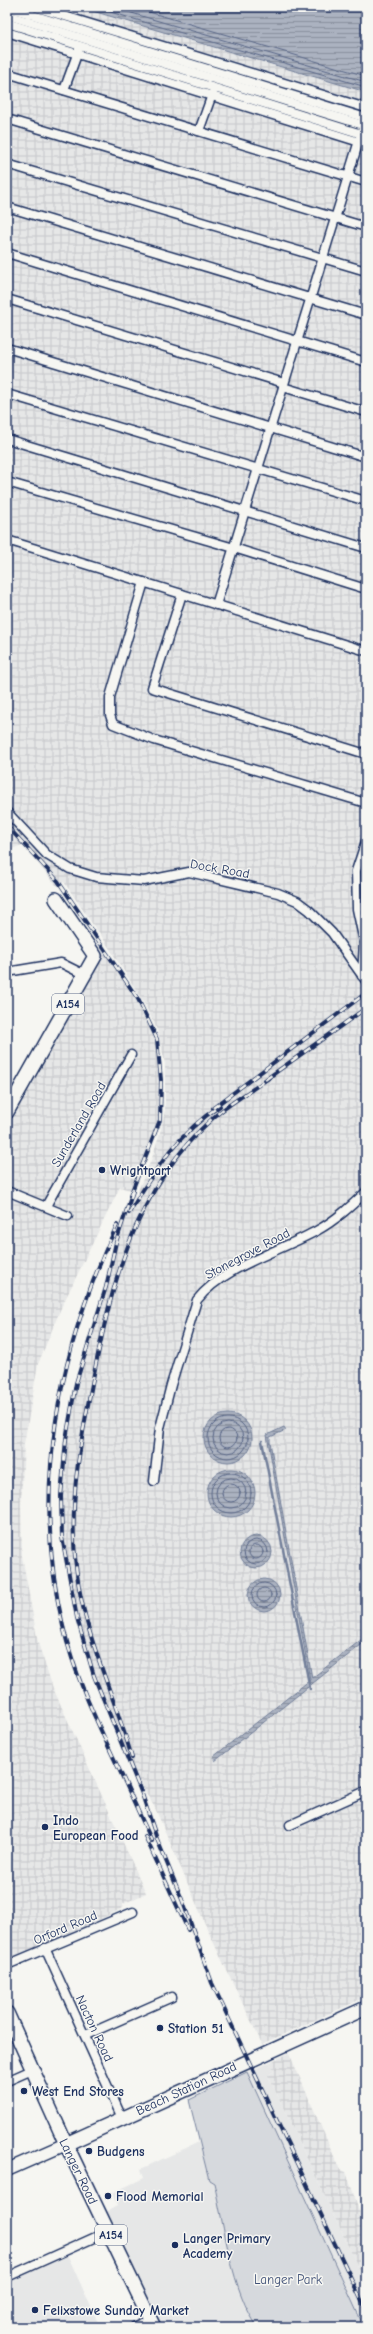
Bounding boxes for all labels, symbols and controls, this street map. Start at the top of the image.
street label: Dock Road [189,856,251,881]
road number: A154 [52,994,84,1014]
street label: Sunderland Road [48,1079,109,1169]
place label: Wrightpart [110,1163,171,1178]
marker: Wrightpart [97,1165,107,1175]
street label: Stonegrove Road [202,1225,292,1282]
place label: Indo European Food [53,1813,138,1843]
marker: Indo European Food [40,1822,50,1832]
street label: Orford Road [31,1907,99,1948]
street label: Nacton Road [73,1993,116,2064]
place label: Station 51 [168,2021,224,2036]
marker: Station 51 [155,2023,165,2033]
street label: Beach Station Road [134,2059,239,2118]
place label: West End Stores [32,2084,124,2099]
marker: West End Stores [19,2086,29,2096]
street label: Langer Road [56,2136,101,2206]
place label: Budgens [97,2144,145,2159]
marker: Budgens [84,2146,94,2156]
place label: Flood Memorial [116,2189,203,2204]
marker: Flood Memorial [103,2191,113,2201]
road number: A154 [95,2225,127,2245]
place label: Langer Primary Academy [183,2231,270,2261]
marker: Langer Primary Academy [170,2240,180,2250]
park label: Langer Park [254,2272,323,2287]
place label: Felixstowe Sunday Market [43,2303,190,2318]
marker: Felixstowe Sunday Market [30,2305,40,2315]

